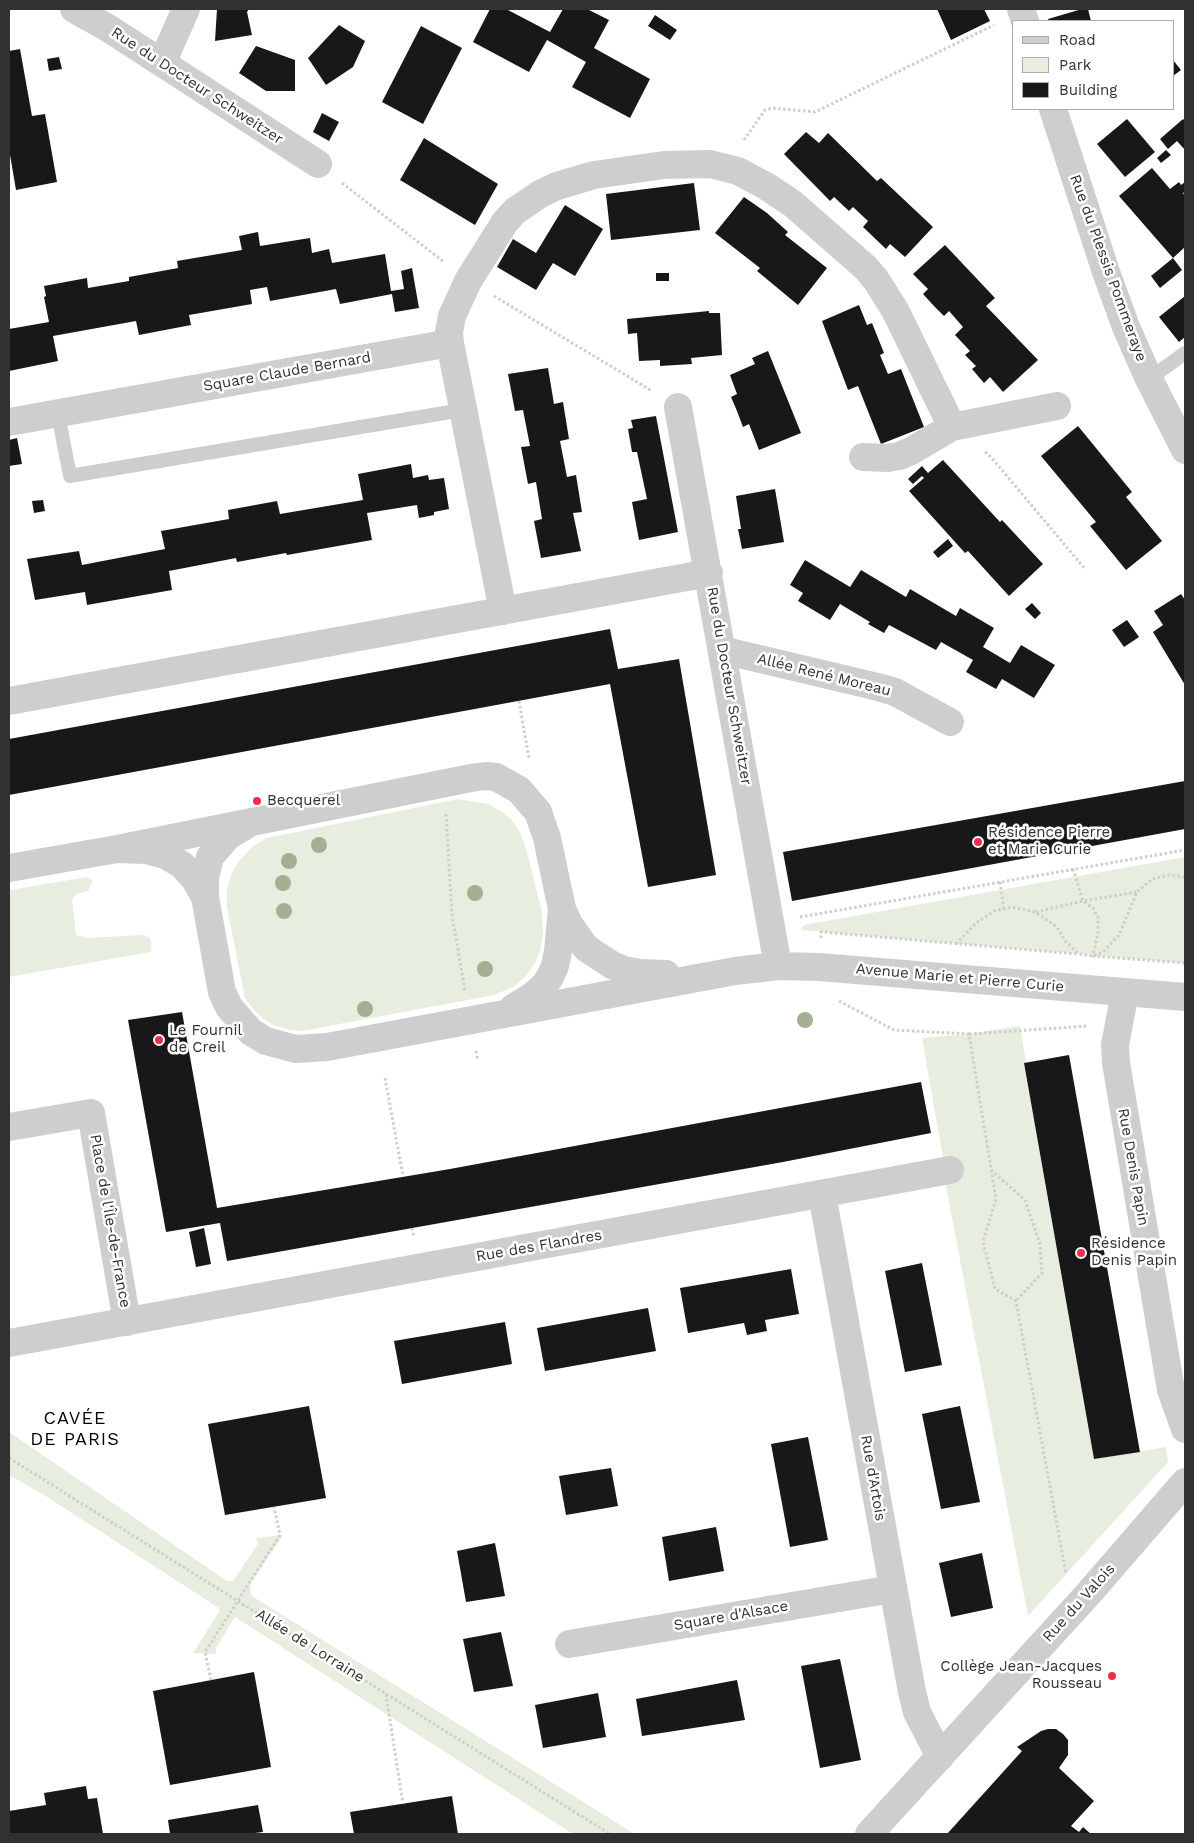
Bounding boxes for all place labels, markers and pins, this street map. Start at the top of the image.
place label: Becquerel [267,792,340,810]
marker: Becquerel [251,795,263,807]
place label: Résidence Pierre et Marie Curie [988,824,1110,859]
marker: Résidence Pierre et Marie Curie [972,836,984,848]
place label: Le Fournil de Creil [169,1022,242,1057]
marker: Le Fournil de Creil [153,1034,165,1046]
place label: Résidence Denis Papin [1091,1235,1177,1270]
marker: Résidence Denis Papin [1075,1247,1087,1259]
place label: Collège Jean-Jacques Rousseau [940,1658,1102,1693]
marker: Collège Jean-Jacques Rousseau [1106,1670,1118,1682]

